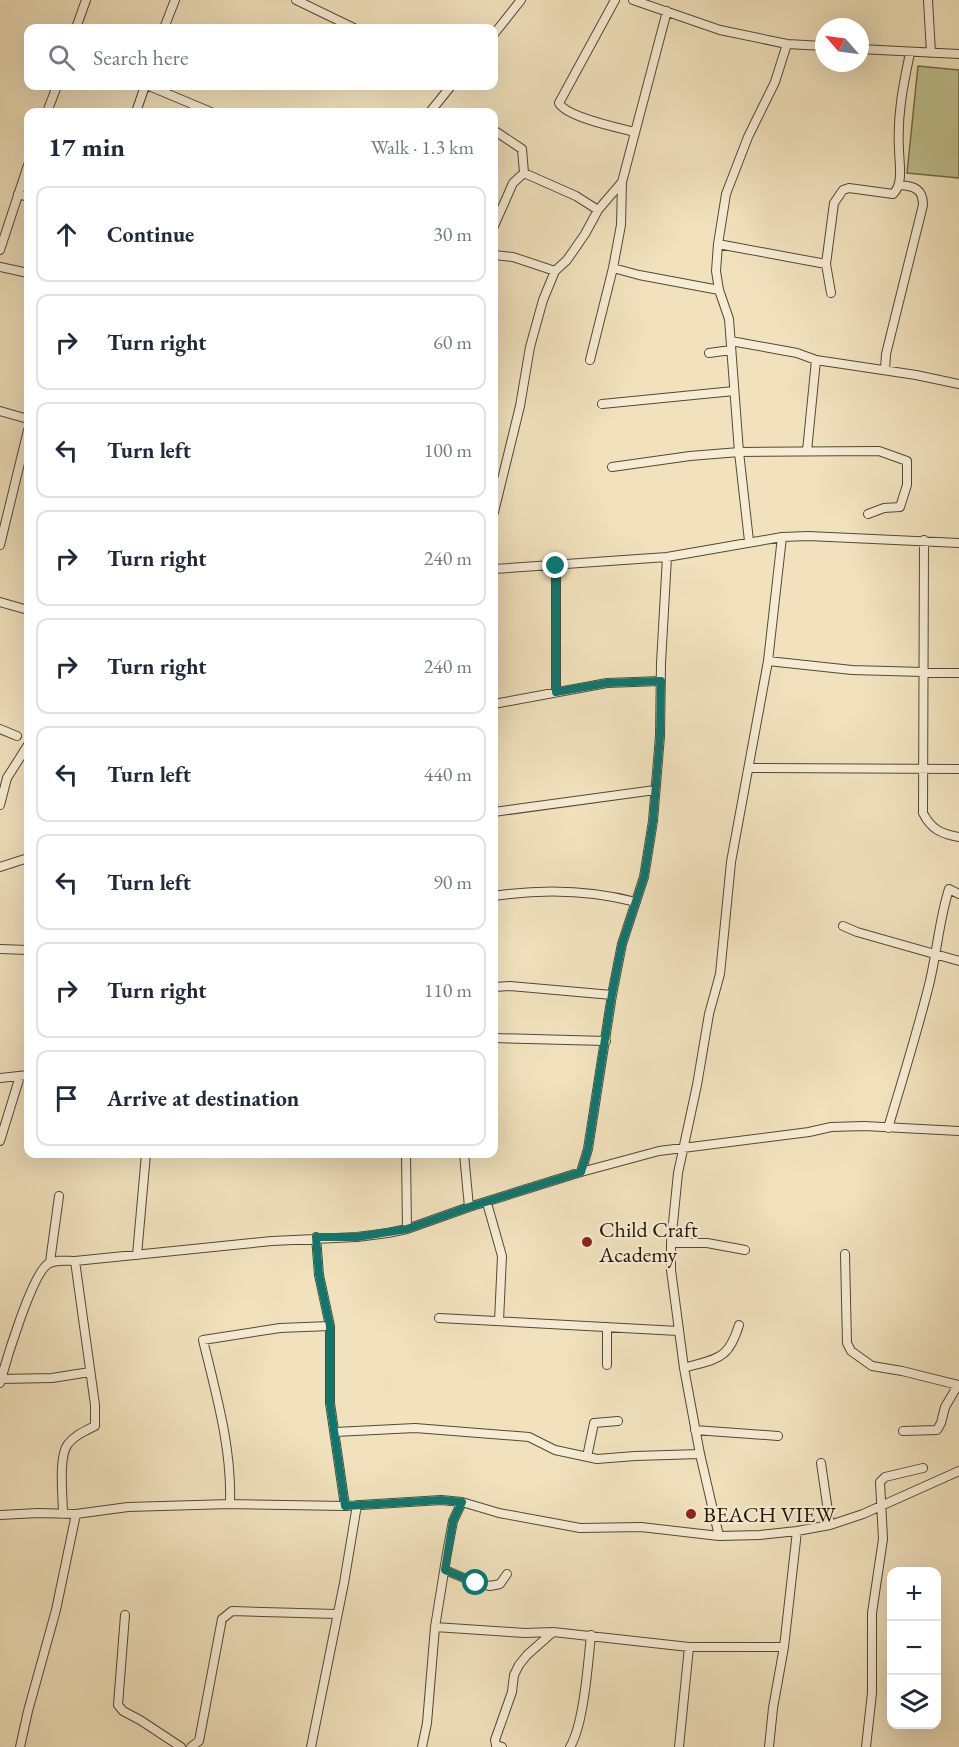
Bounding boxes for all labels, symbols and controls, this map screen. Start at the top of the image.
north arrow [815,18,869,72]
search box [24,24,498,90]
icon: search [45,41,78,74]
text: Search here [93,43,188,72]
text: 17 min [48,130,125,164]
text: Walk · 1.3 km [371,134,474,160]
icon: ahead [50,218,83,251]
text: Continue [107,220,194,249]
text: 30 m [433,221,472,247]
icon: right [50,326,83,359]
text: Turn right [107,328,206,357]
text: 60 m [433,329,472,355]
icon: left [50,434,83,467]
text: Turn left [107,436,191,465]
text: 100 m [424,437,472,463]
icon: right [50,542,83,575]
text: Turn right [107,544,206,573]
text: 240 m [424,545,472,571]
route end [542,552,568,578]
icon: right [50,650,83,683]
text: Turn right [107,652,206,681]
text: 240 m [424,653,472,679]
icon: left [50,758,83,791]
text: Turn left [107,760,191,789]
text: 440 m [424,761,472,787]
icon: left [50,866,83,899]
text: Turn left [107,868,191,897]
text: 90 m [433,869,472,895]
icon: right [50,974,83,1007]
text: Turn right [107,976,206,1005]
text: 110 m [424,977,472,1003]
icon: arrive [50,1082,83,1115]
text: Arrive at destination [107,1084,299,1113]
place label: Child Craft Academy [598,1215,698,1269]
marker: Child Craft Academy [580,1235,594,1249]
place label: BEACH VIEW [703,1500,836,1529]
marker: BEACH VIEW [684,1507,698,1521]
map controls [887,1567,941,1729]
button: + [887,1567,941,1621]
route start [462,1569,488,1595]
button: − [887,1621,941,1675]
button: layers [887,1675,941,1729]

